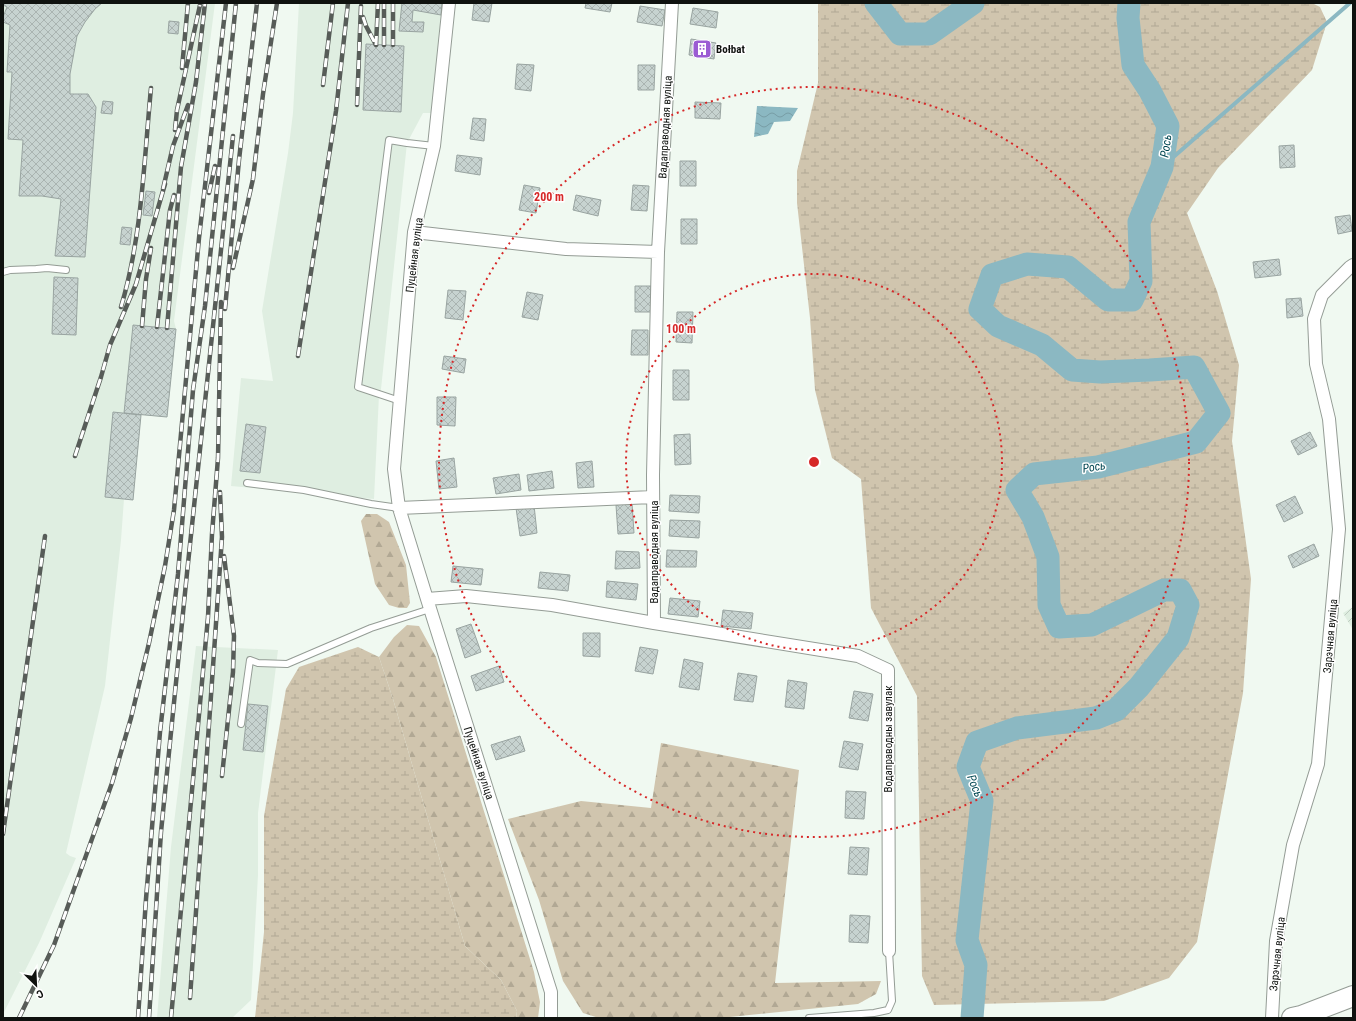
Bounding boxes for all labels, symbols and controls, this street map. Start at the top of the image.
building icon: Bołbat [691,38,713,60]
place label: Bołbat [716,43,745,56]
street label: Вадаправодная вуліца [656,75,675,179]
water label: Рось [1157,134,1175,158]
text: 200 m [534,190,564,204]
street label: Пуцейная вуліца [403,217,426,293]
text: 100 m [666,322,696,336]
centre of rings [807,455,821,469]
water label: Рось [1081,458,1107,476]
street label: Вадаправодная вуліца [648,500,661,604]
street label: Зарэчная вуліца [1321,598,1340,674]
street label: Водаправодны завулак [882,685,895,792]
street label: Пуцейная вуліца [461,725,496,801]
water label: Рось [964,773,986,799]
street label: Зарэчная вуліца [1267,916,1288,992]
north arrow [16,965,56,1005]
text: С [34,986,45,1001]

